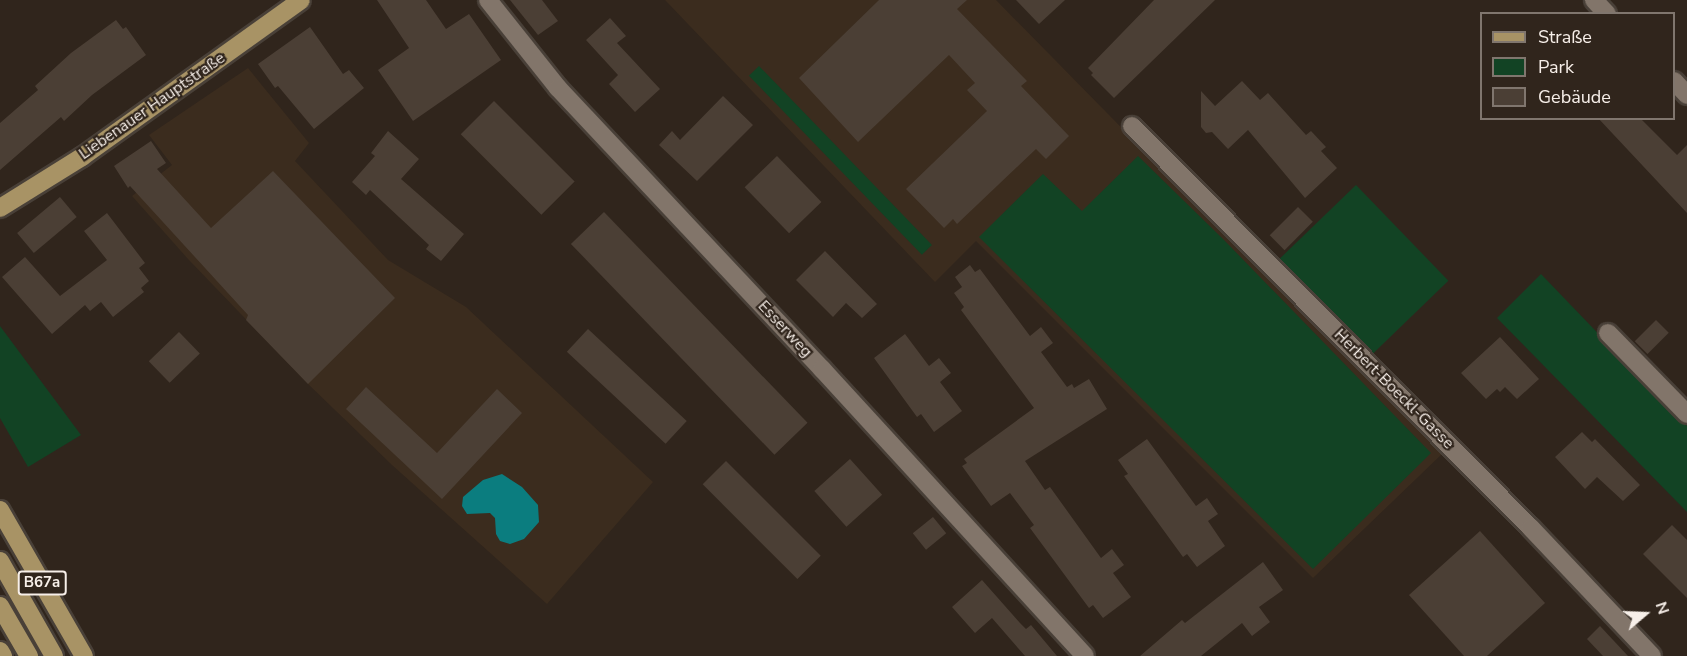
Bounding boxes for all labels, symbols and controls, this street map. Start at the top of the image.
legend [1480,12,1675,120]
text: Straße [1538,25,1592,49]
street label: Liebenauer Hauptstraße [75,48,229,164]
text: Park [1538,55,1574,79]
text: Gebäude [1538,85,1611,109]
street label: Esserweg [754,297,816,361]
street label: Herbert-Boeckl-Gasse [1330,325,1458,453]
road number: B67a [16,571,68,595]
north arrow [1615,584,1675,644]
text: N [1650,599,1674,617]

